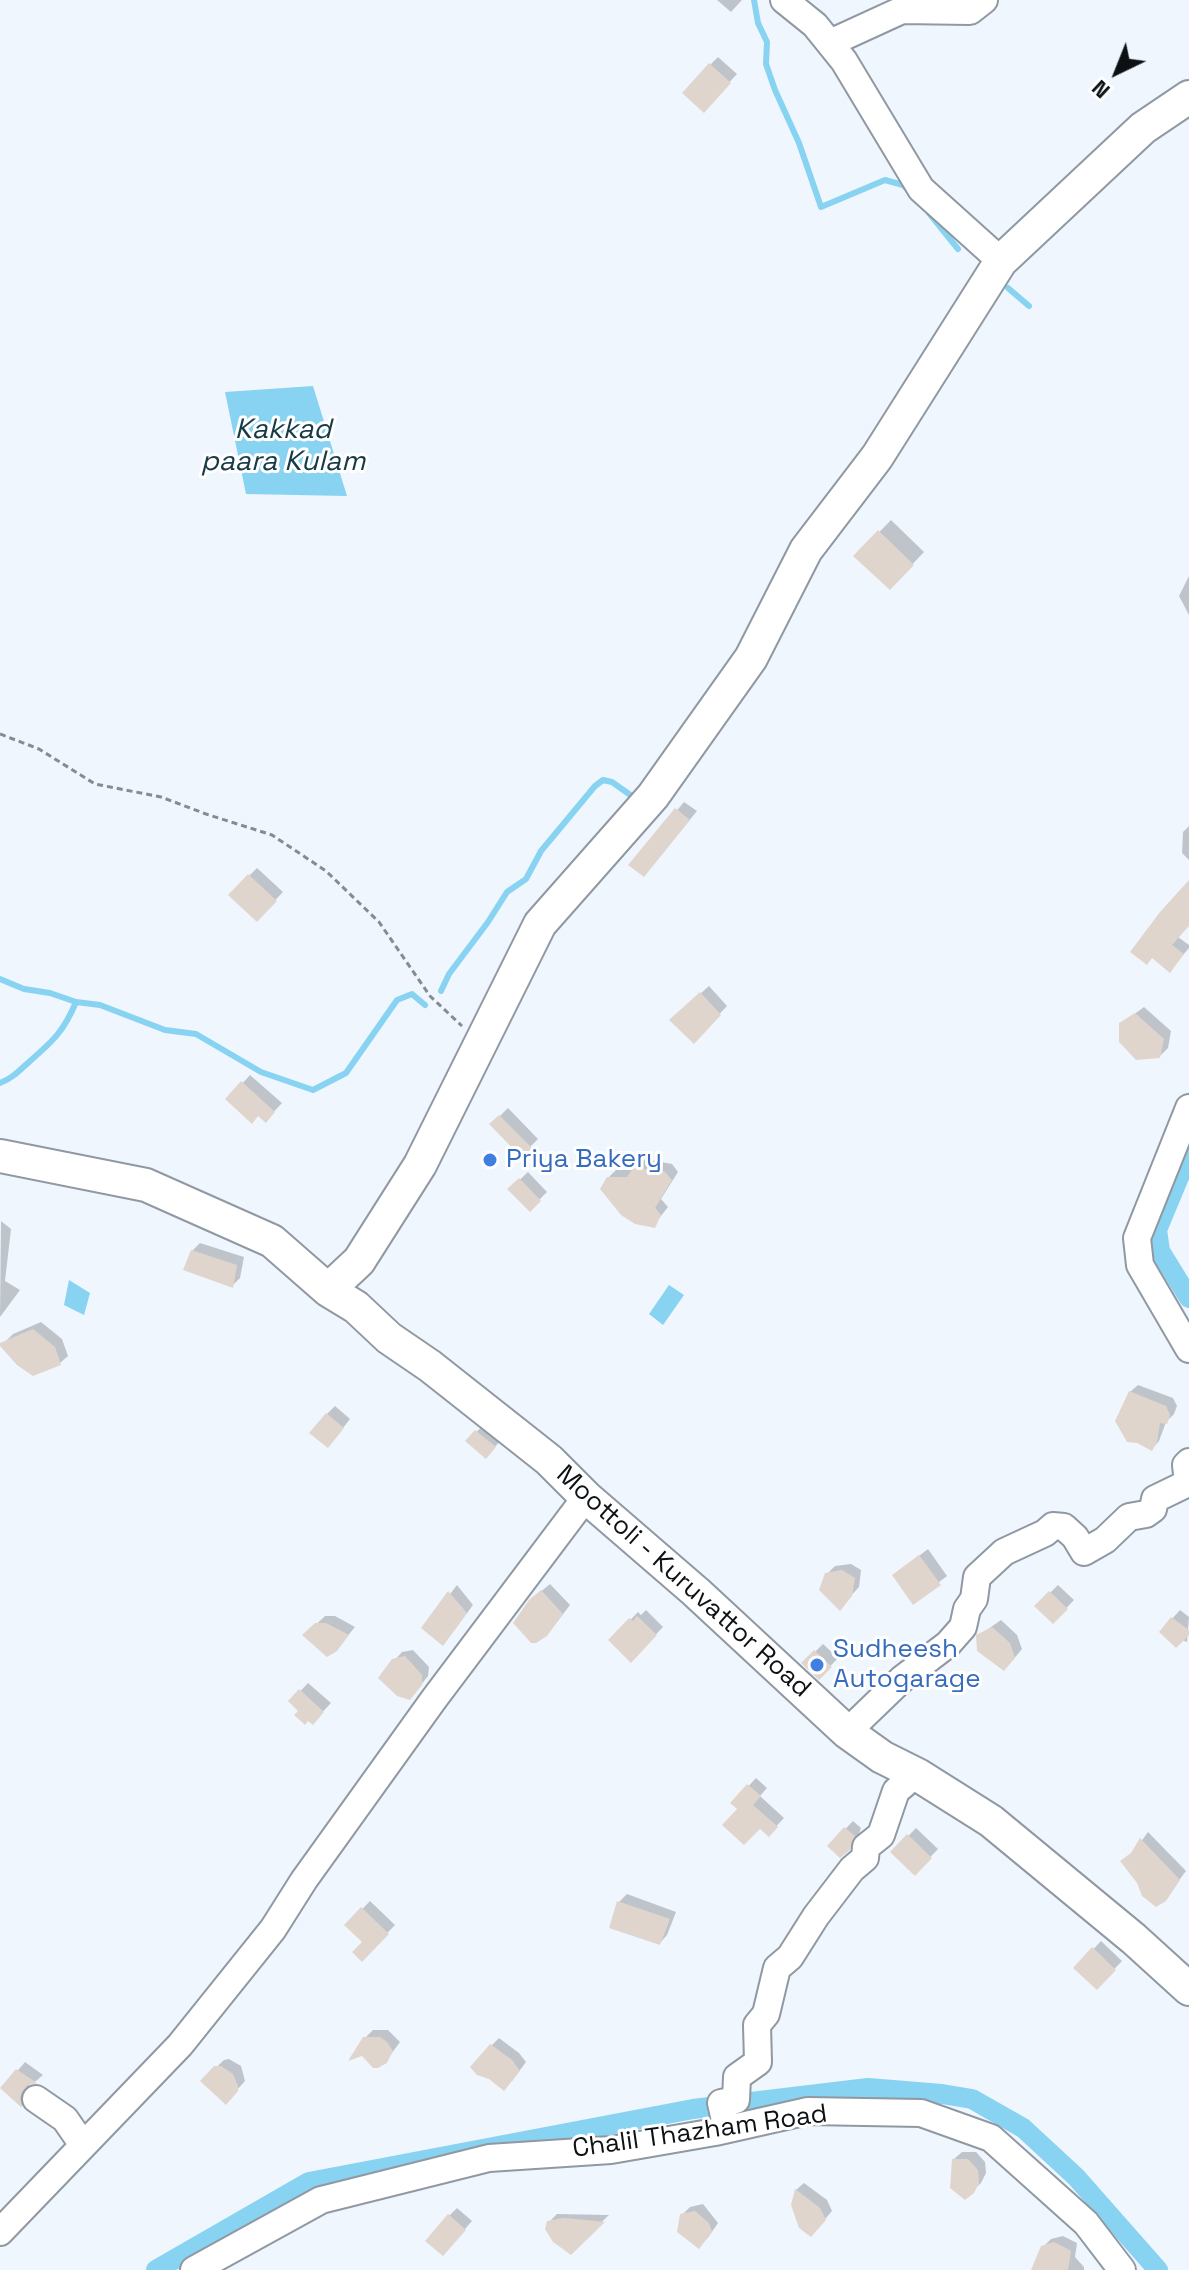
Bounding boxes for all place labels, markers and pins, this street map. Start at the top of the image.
place label: Priya Bakery [506,1144,662,1176]
marker: Priya Bakery [481,1151,499,1169]
place label: Sudheesh Autogarage [833,1634,981,1696]
marker: Sudheesh Autogarage [808,1656,826,1674]

